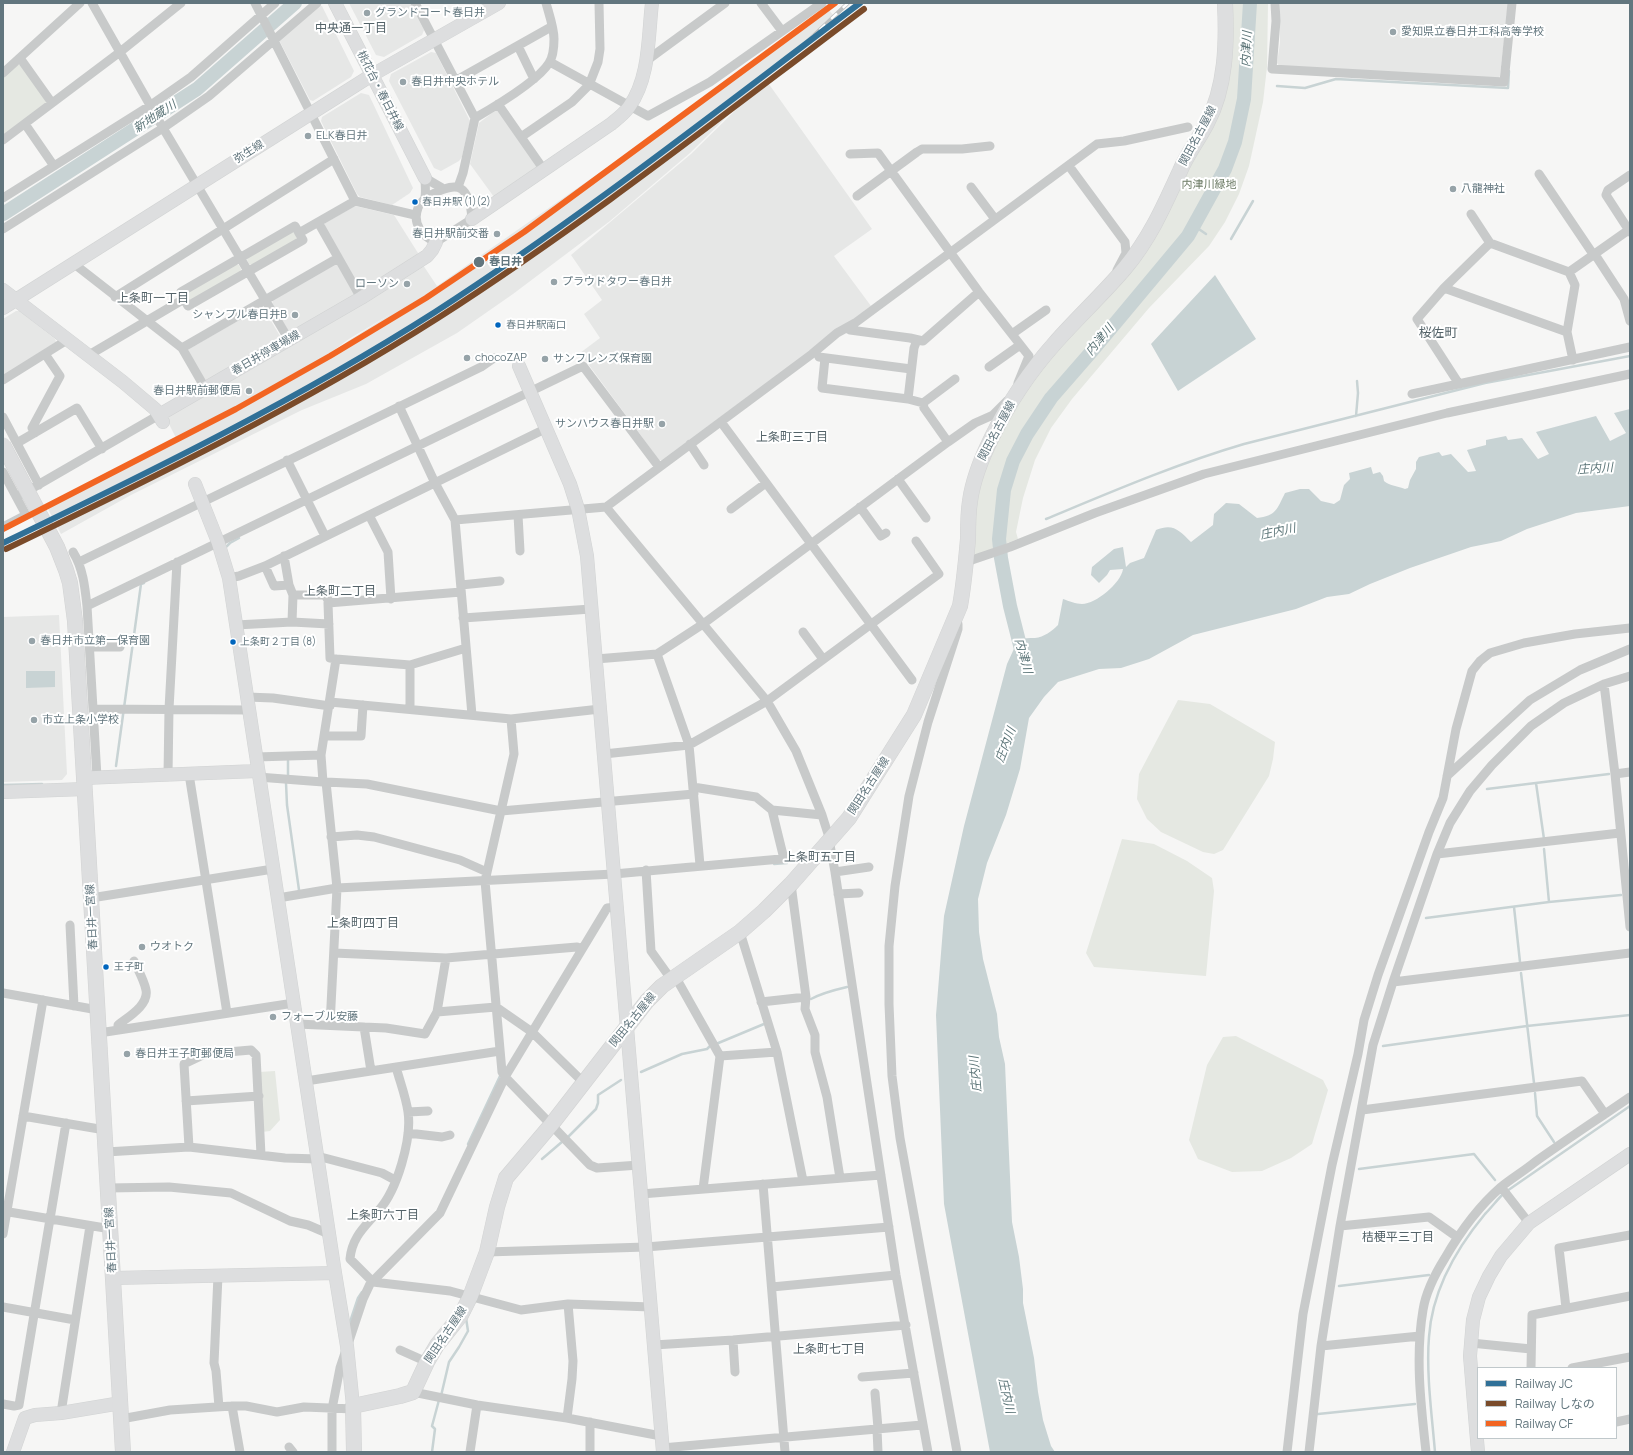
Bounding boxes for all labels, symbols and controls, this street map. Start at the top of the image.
place label: グランドコート春日井 [375,6,485,20]
marker: グランドコート春日井 [362,8,372,18]
district label: 中央通一丁目 [315,22,387,36]
place label: 愛知県立春日井工科高等学校 [1401,25,1544,39]
marker: 愛知県立春日井工科高等学校 [1388,27,1398,37]
water label: 内津川 [1239,31,1255,67]
street label: 桃花台・春日井線 [354,49,406,133]
place label: 春日井中央ホテル [411,75,499,89]
marker: 春日井中央ホテル [398,77,408,87]
water label: 新地蔵川 [131,98,179,136]
street label: 関田名古屋線 [1177,104,1219,168]
place label: ELK春日井 [316,129,367,143]
marker: ELK春日井 [303,131,313,141]
street label: 弥生線 [232,138,266,166]
park label: 内津川緑地 [1182,178,1236,192]
place label: 八龍神社 [1461,182,1505,196]
marker: 八龍神社 [1448,184,1458,194]
place label: 春日井駅 (1)(2) [422,196,491,208]
marker: 春日井駅 (1)(2) [410,197,420,207]
place label: 春日井駅前交番 [412,227,489,241]
marker: 春日井駅前交番 [492,229,502,239]
marker: 春日井 [472,255,486,269]
place label: 春日井 [489,255,522,269]
place label: プラウドタワー春日井 [562,275,672,289]
place label: ローソン [355,277,399,291]
marker: プラウドタワー春日井 [549,277,559,287]
marker: ローソン [402,279,412,289]
district label: 上条町一丁目 [117,292,189,306]
place label: シャンプル春日井B [192,308,287,322]
marker: シャンプル春日井B [290,310,300,320]
place label: 春日井駅南口 [506,319,566,331]
marker: 春日井駅南口 [493,320,503,330]
water label: 内津川 [1083,322,1117,358]
district label: 桜佐町 [1419,325,1457,341]
street label: 春日井停車場線 [229,328,303,378]
place label: chocoZAP [475,351,527,365]
place label: サンフレンズ保育園 [553,352,652,366]
marker: chocoZAP [462,353,472,363]
marker: サンフレンズ保育園 [540,354,550,364]
place label: 春日井駅前郵便局 [153,384,241,398]
marker: 春日井駅前郵便局 [244,386,254,396]
street label: 関田名古屋線 [976,399,1018,463]
place label: サンハウス春日井駅 [555,417,654,431]
marker: サンハウス春日井駅 [657,419,667,429]
district label: 上条町三丁目 [756,431,828,445]
water label: 庄内川 [1577,461,1613,477]
water label: 庄内川 [1259,521,1297,543]
district label: 上条町二丁目 [304,585,376,599]
place label: 春日井市立第一保育園 [40,634,150,648]
marker: 春日井市立第一保育園 [27,636,37,646]
place label: 上条町２丁目 (8) [240,636,316,648]
marker: 上条町２丁目 (8) [228,637,238,647]
water label: 内津川 [1011,637,1035,675]
place label: 市立上条小学校 [42,713,119,727]
marker: 市立上条小学校 [29,715,39,725]
water label: 庄内川 [993,726,1019,764]
street label: 関田名古屋線 [845,755,893,817]
district label: 上条町五丁目 [784,851,856,865]
street label: 春日井一宮線 [84,884,100,950]
district label: 上条町四丁目 [327,917,399,931]
place label: ウオトク [150,940,194,954]
marker: ウオトク [137,942,147,952]
place label: 王子町 [114,961,144,973]
marker: 王子町 [101,962,111,972]
street label: 関田名古屋線 [607,990,659,1050]
place label: フォーブル安藤 [281,1010,358,1024]
marker: フォーブル安藤 [268,1012,278,1022]
place label: 春日井王子町郵便局 [135,1047,234,1061]
marker: 春日井王子町郵便局 [122,1049,132,1059]
water label: 庄内川 [967,1055,985,1093]
street label: 春日井一宮線 [103,1207,119,1273]
district label: 上条町六丁目 [347,1209,419,1223]
district label: 桔梗平三丁目 [1362,1231,1434,1245]
street label: 関田名古屋線 [422,1304,470,1366]
district label: 上条町七丁目 [793,1343,865,1357]
legend [1477,1367,1617,1439]
text: Railway JC [1515,1375,1573,1392]
water label: 庄内川 [995,1377,1017,1415]
text: Railway しなの [1515,1395,1595,1412]
text: Railway CF [1515,1415,1573,1432]

